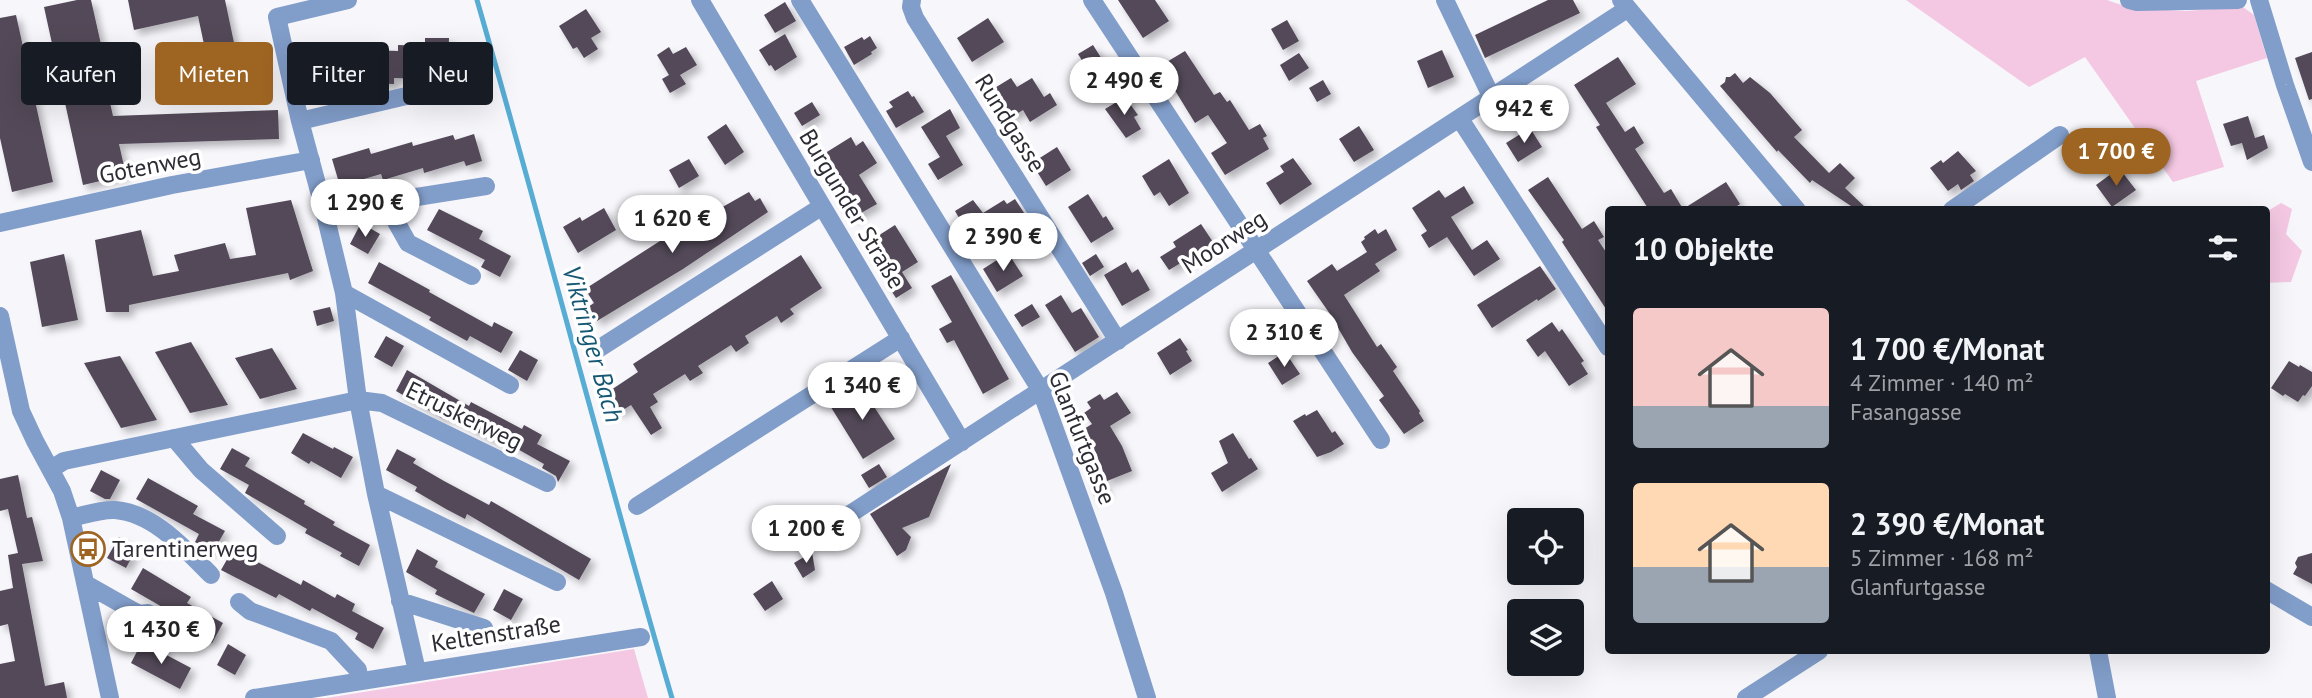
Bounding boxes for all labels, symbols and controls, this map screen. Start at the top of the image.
chip: Kaufen [21,42,141,105]
chip: Mieten [155,42,273,105]
chip: Filter [287,42,389,105]
chip: Neu [403,42,493,105]
pin: 2 490 € [1059,58,1189,117]
text: 2 490 € [1086,65,1162,94]
street label: Rundgasse [968,68,1053,178]
pin: 942 € [1475,86,1573,145]
text: 942 € [1495,93,1553,122]
street label: Burgunder Straße [793,123,912,294]
pin: 1 700 € [2051,128,2181,188]
text: 1 700 € [2078,136,2154,165]
street label: Gotenweg [96,140,203,191]
pin: 1 290 € [300,180,430,239]
text: 1 290 € [327,187,403,216]
pin: 1 620 € [607,196,737,255]
text: 1 620 € [634,203,710,232]
street label: Moorweg [1175,203,1272,280]
pin: 2 390 € [938,214,1068,273]
text: 2 390 € [965,221,1041,250]
text: 10 Objekte [1633,229,1774,268]
icon: filters [2204,229,2242,267]
water label: Viktringer Bach [555,262,632,426]
pin: 2 310 € [1219,310,1349,369]
text: 2 310 € [1246,317,1322,346]
text: 1 700 €/Monat [1850,329,2044,368]
icon: home [1689,336,1773,420]
pin: 1 340 € [797,362,927,422]
street label: Glanfurtgasse [1042,367,1123,509]
text: 4 Zimmer · 140 m² [1850,368,2034,397]
text: 1 340 € [824,370,900,399]
street label: Etruskerweg [401,374,528,457]
text: Fasangasse [1850,397,1962,426]
text: 2 390 €/Monat [1850,504,2044,543]
pin: 1 200 € [741,505,871,565]
map controls [1507,508,1584,676]
button: locate [1507,508,1584,585]
icon: home [1689,511,1773,595]
text: 1 200 € [768,513,844,542]
bus stop icon: Tarentinerweg [69,530,107,568]
place label: Tarentinerweg [112,533,258,564]
text: 5 Zimmer · 168 m² [1850,543,2034,572]
text: Glanfurtgasse [1850,572,1985,601]
button: layers [1507,599,1584,676]
pin: 1 430 € [96,606,226,666]
street label: Keltenstraße [429,608,563,659]
text: 1 430 € [123,614,199,643]

